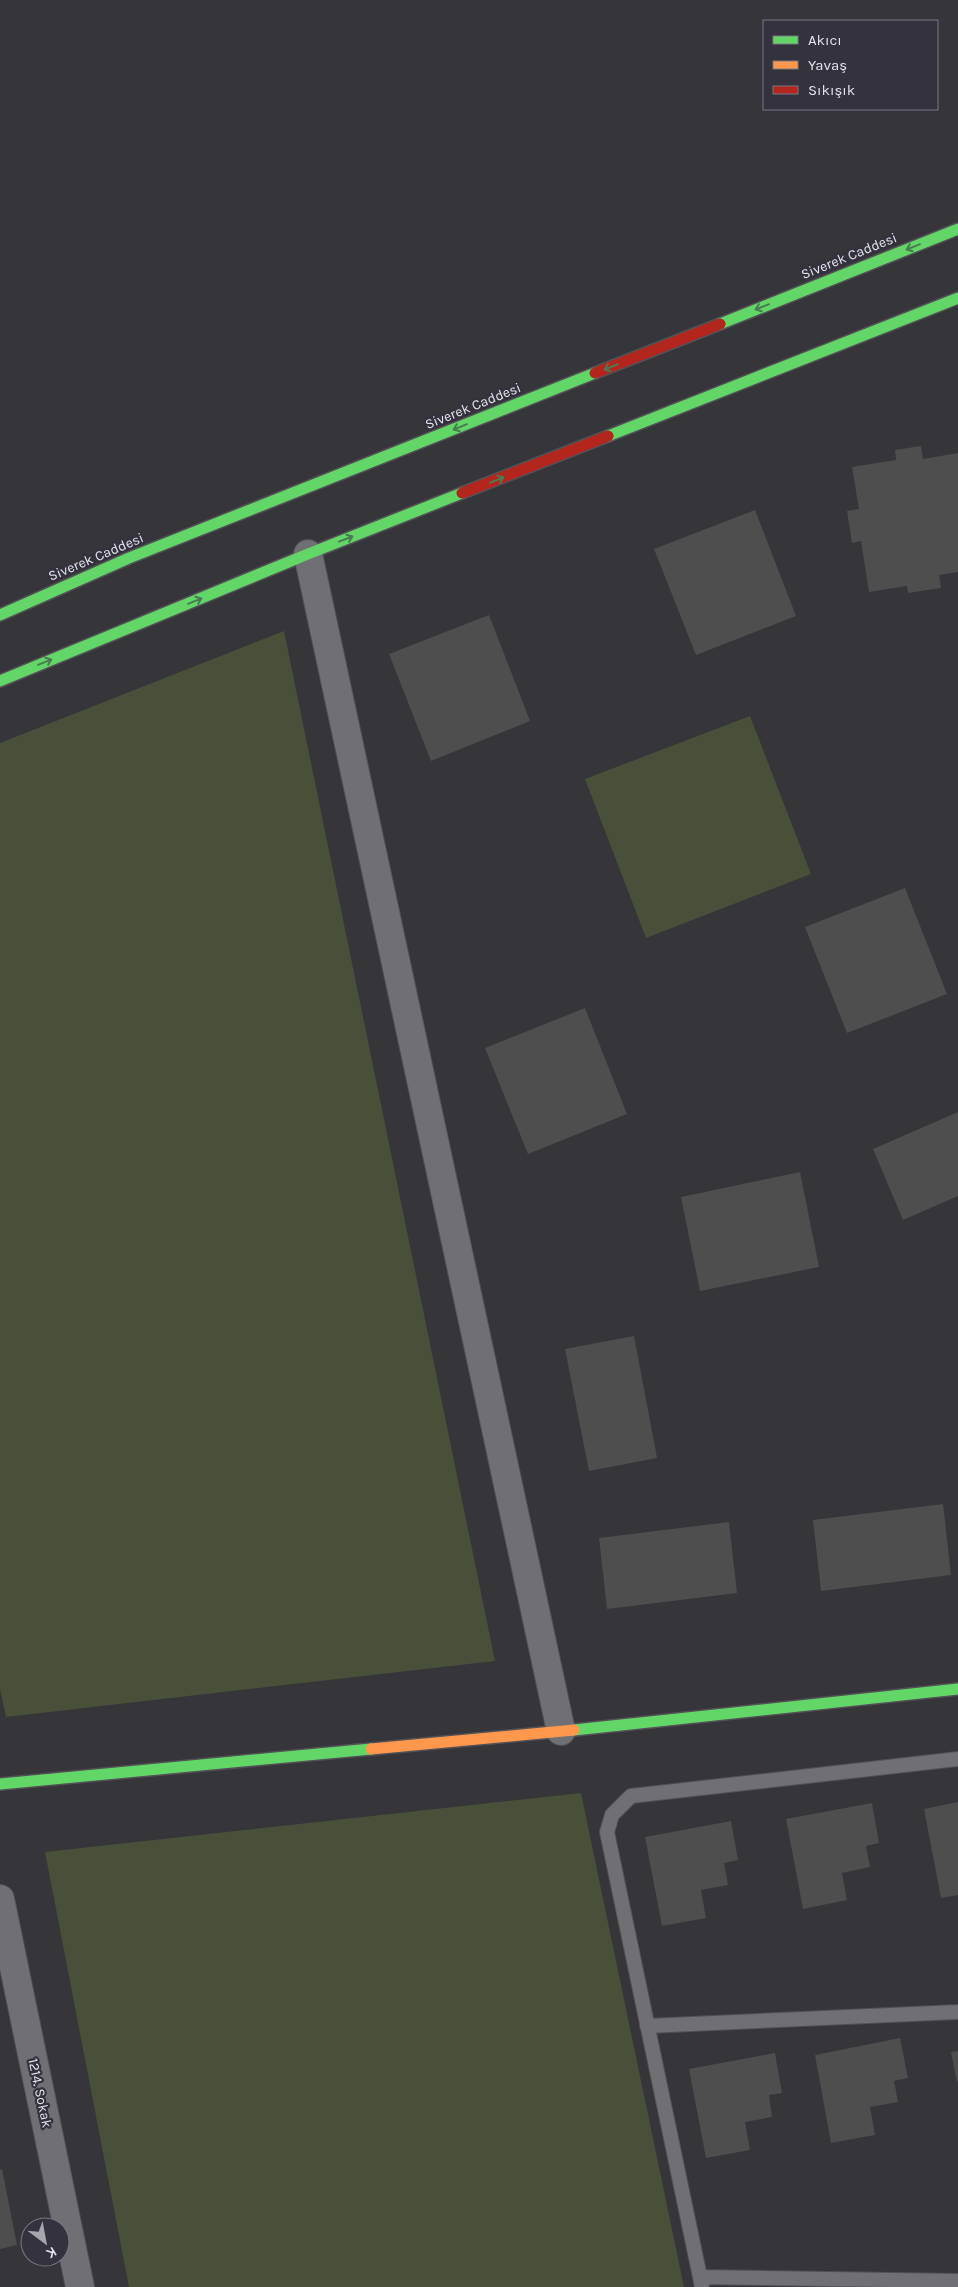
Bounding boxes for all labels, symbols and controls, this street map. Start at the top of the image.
legend [763,20,938,110]
text: Akıcı [808,31,842,49]
text: Yavaş [808,56,847,74]
text: Sıkışık [808,81,855,99]
street label: Siverek Caddesi [799,229,899,283]
one-way arrow [906,243,921,252]
one-way arrow [755,303,770,312]
one-way arrow [604,363,619,372]
street label: Siverek Caddesi [423,379,523,433]
one-way arrow [452,423,468,432]
one-way arrow [489,475,504,484]
street label: Siverek Caddesi [46,529,146,585]
one-way arrow [338,534,353,544]
one-way arrow [187,595,202,605]
one-way arrow [37,657,52,667]
street label: 1214. Sokak [24,2057,56,2129]
north arrow [20,2217,70,2267]
text: K [43,2243,60,2263]

